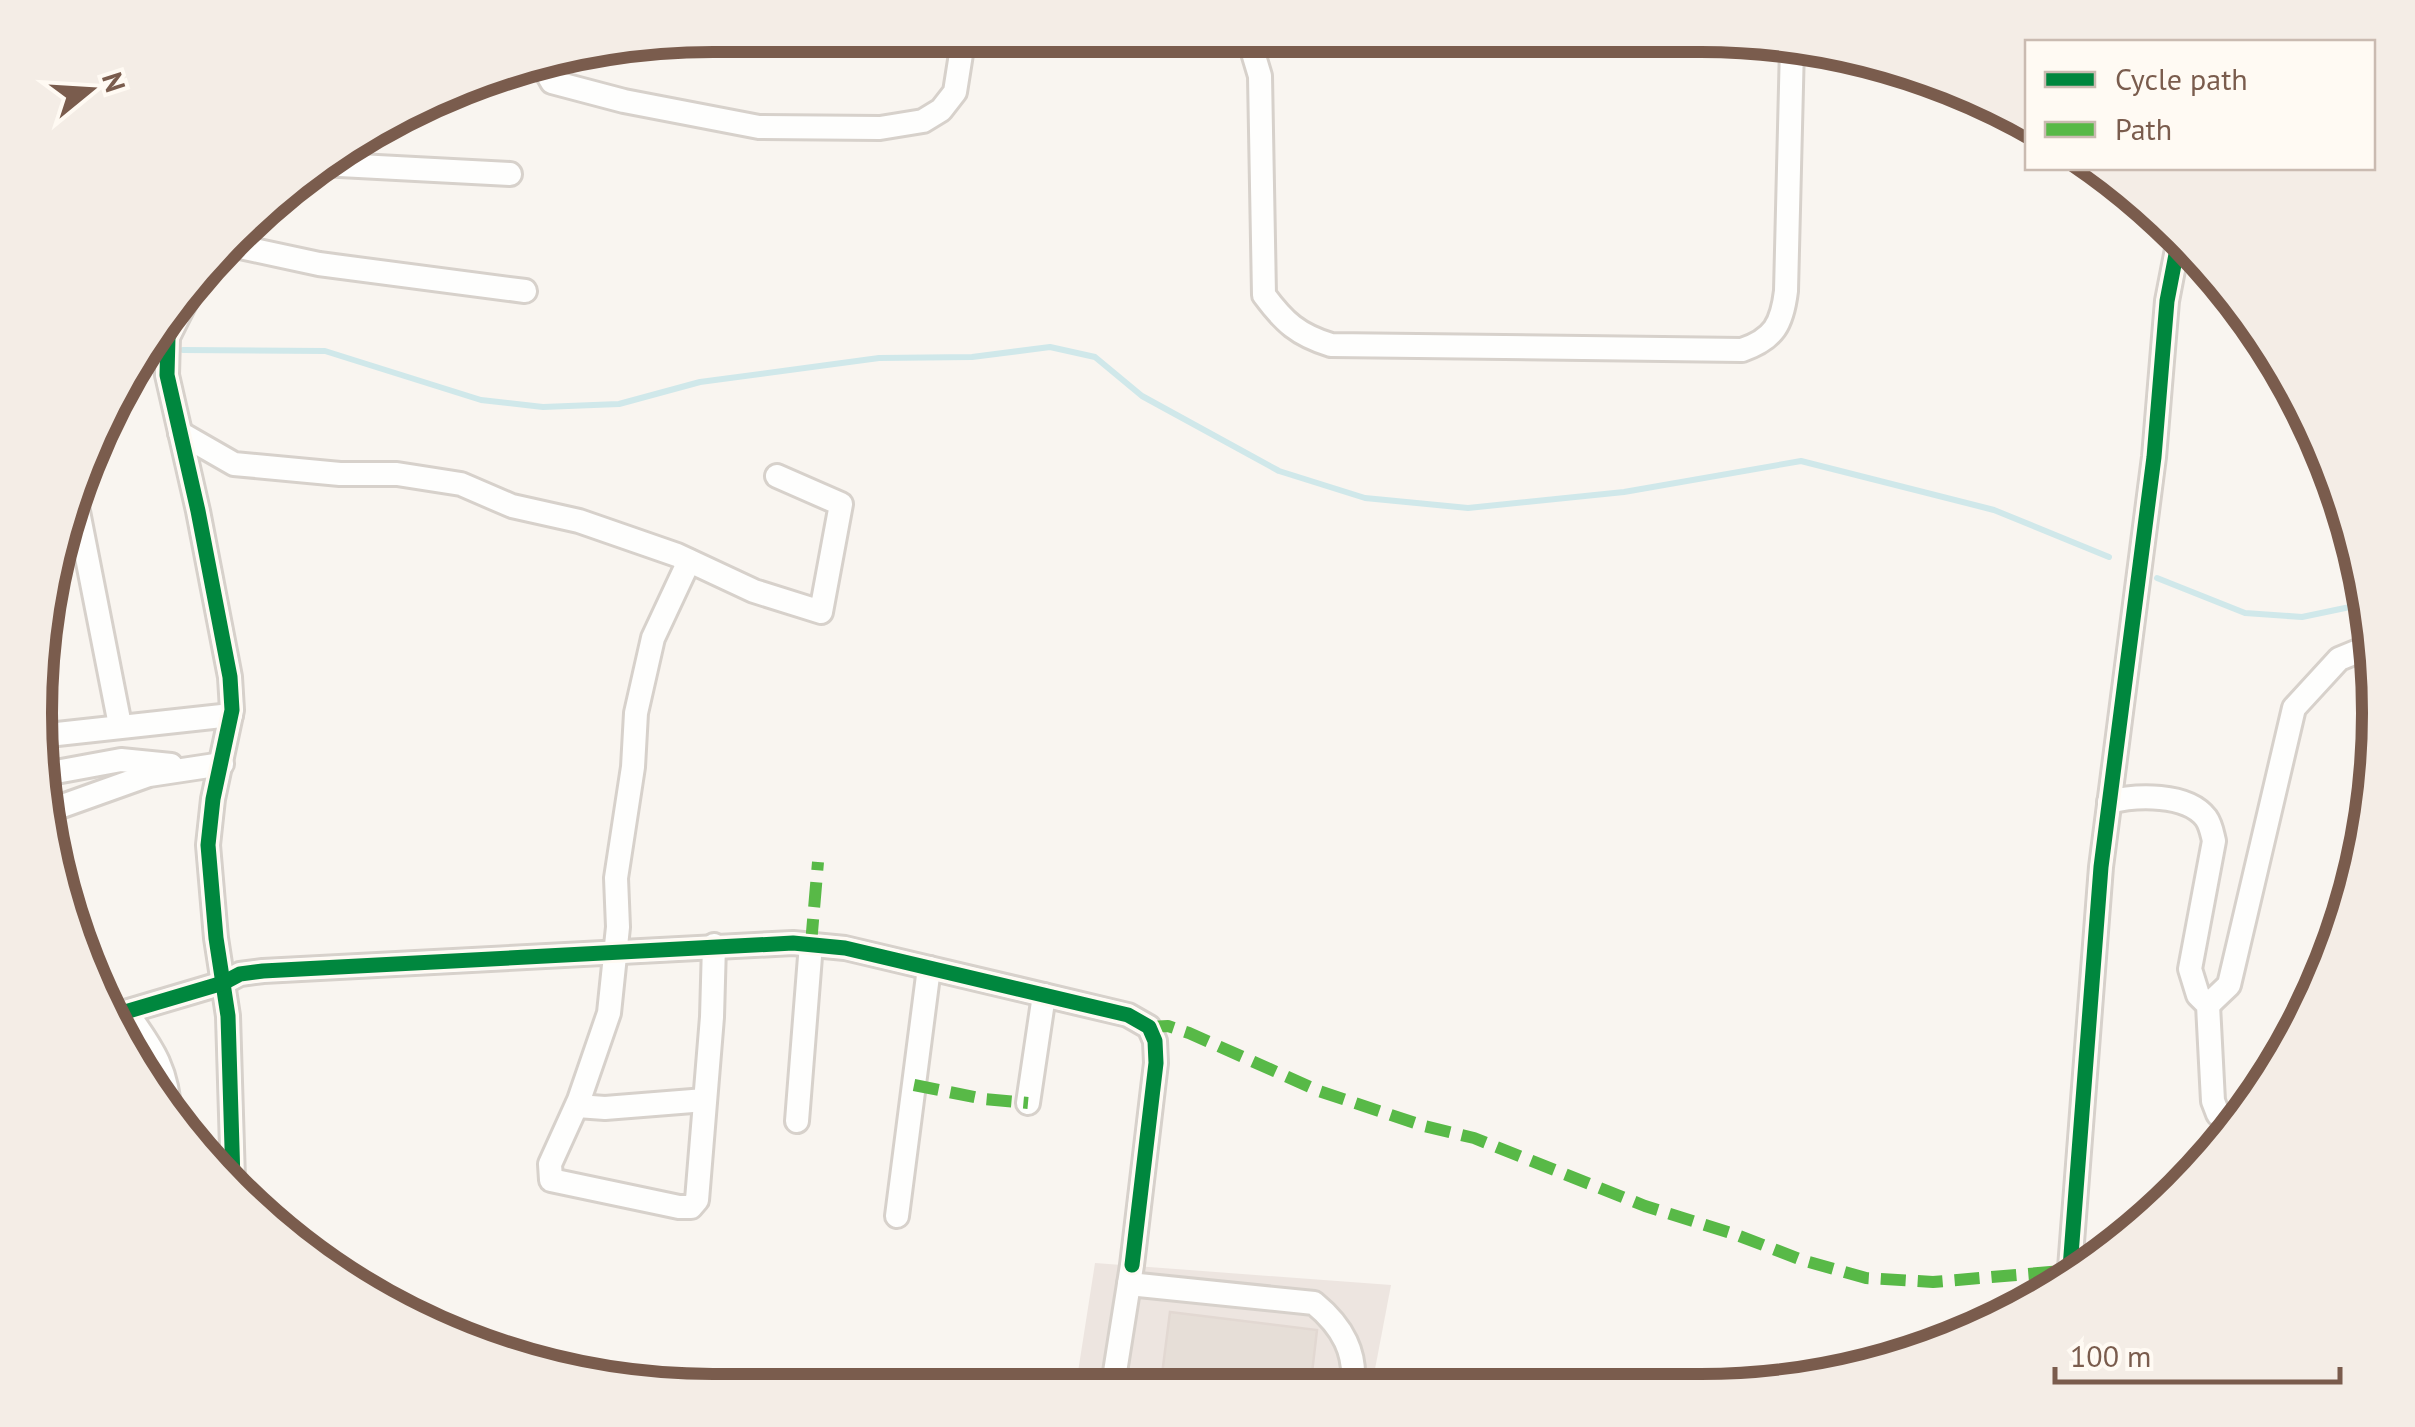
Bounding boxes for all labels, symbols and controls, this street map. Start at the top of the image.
north arrow [40,40,140,140]
legend [2025,40,2375,170]
text: Cycle path [2115,59,2248,98]
text: N [94,68,135,97]
text: Path [2115,109,2172,148]
scale bar [2055,1322,2340,1384]
text: 100 m [2070,1336,2151,1375]

